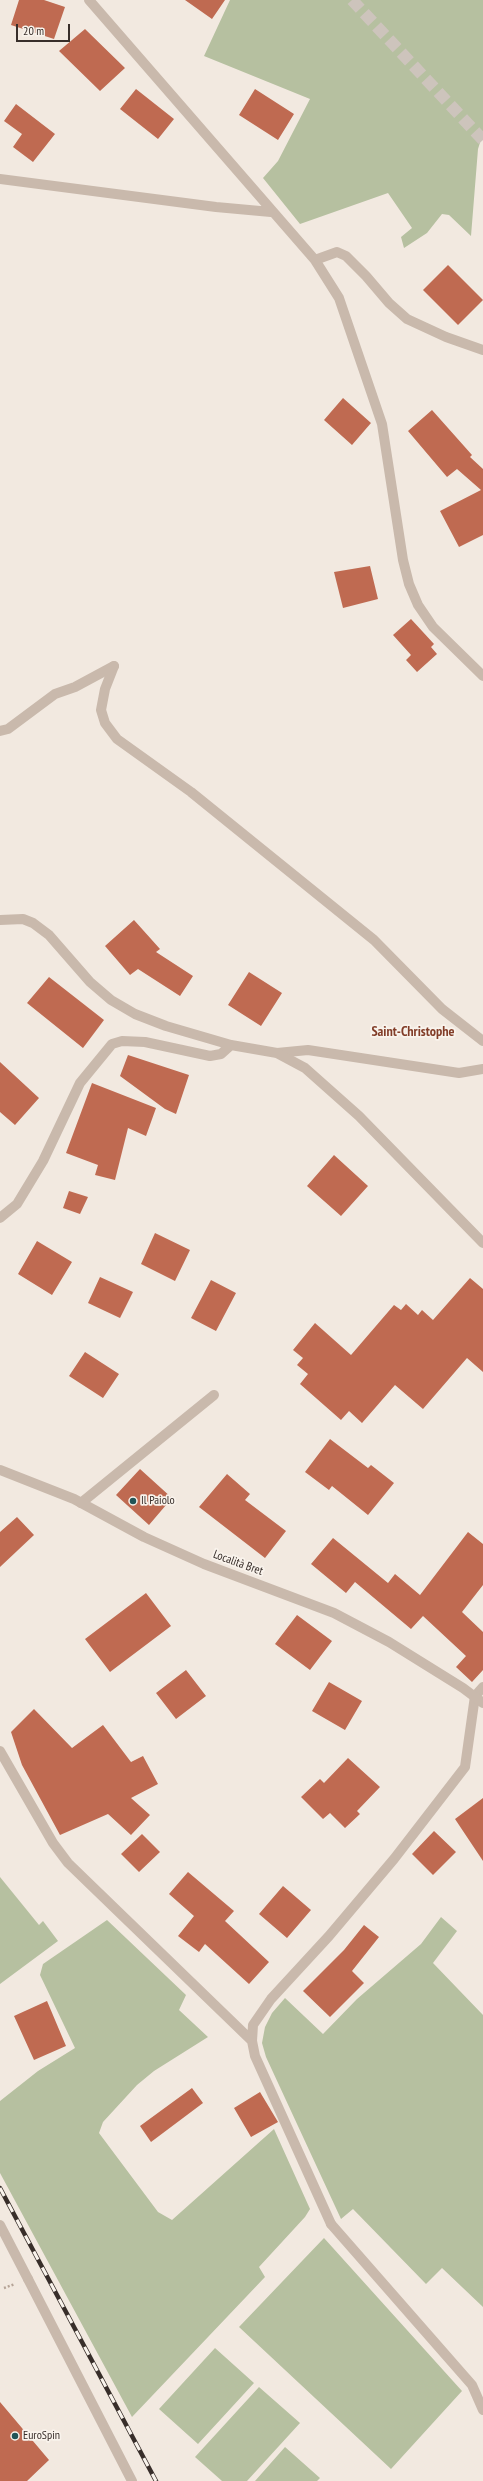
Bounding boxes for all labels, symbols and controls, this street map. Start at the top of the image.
scale bar [18,16,72,42]
text: 20 m [23,23,44,38]
district label: Saint-Christophe [371,1024,455,1040]
place label: Il Paiolo [141,1494,175,1508]
marker: Il Paiolo [128,1496,138,1506]
street label: Località Bret [211,1547,265,1579]
place label: EuroSpin [23,2429,60,2443]
marker: EuroSpin [10,2431,20,2441]

